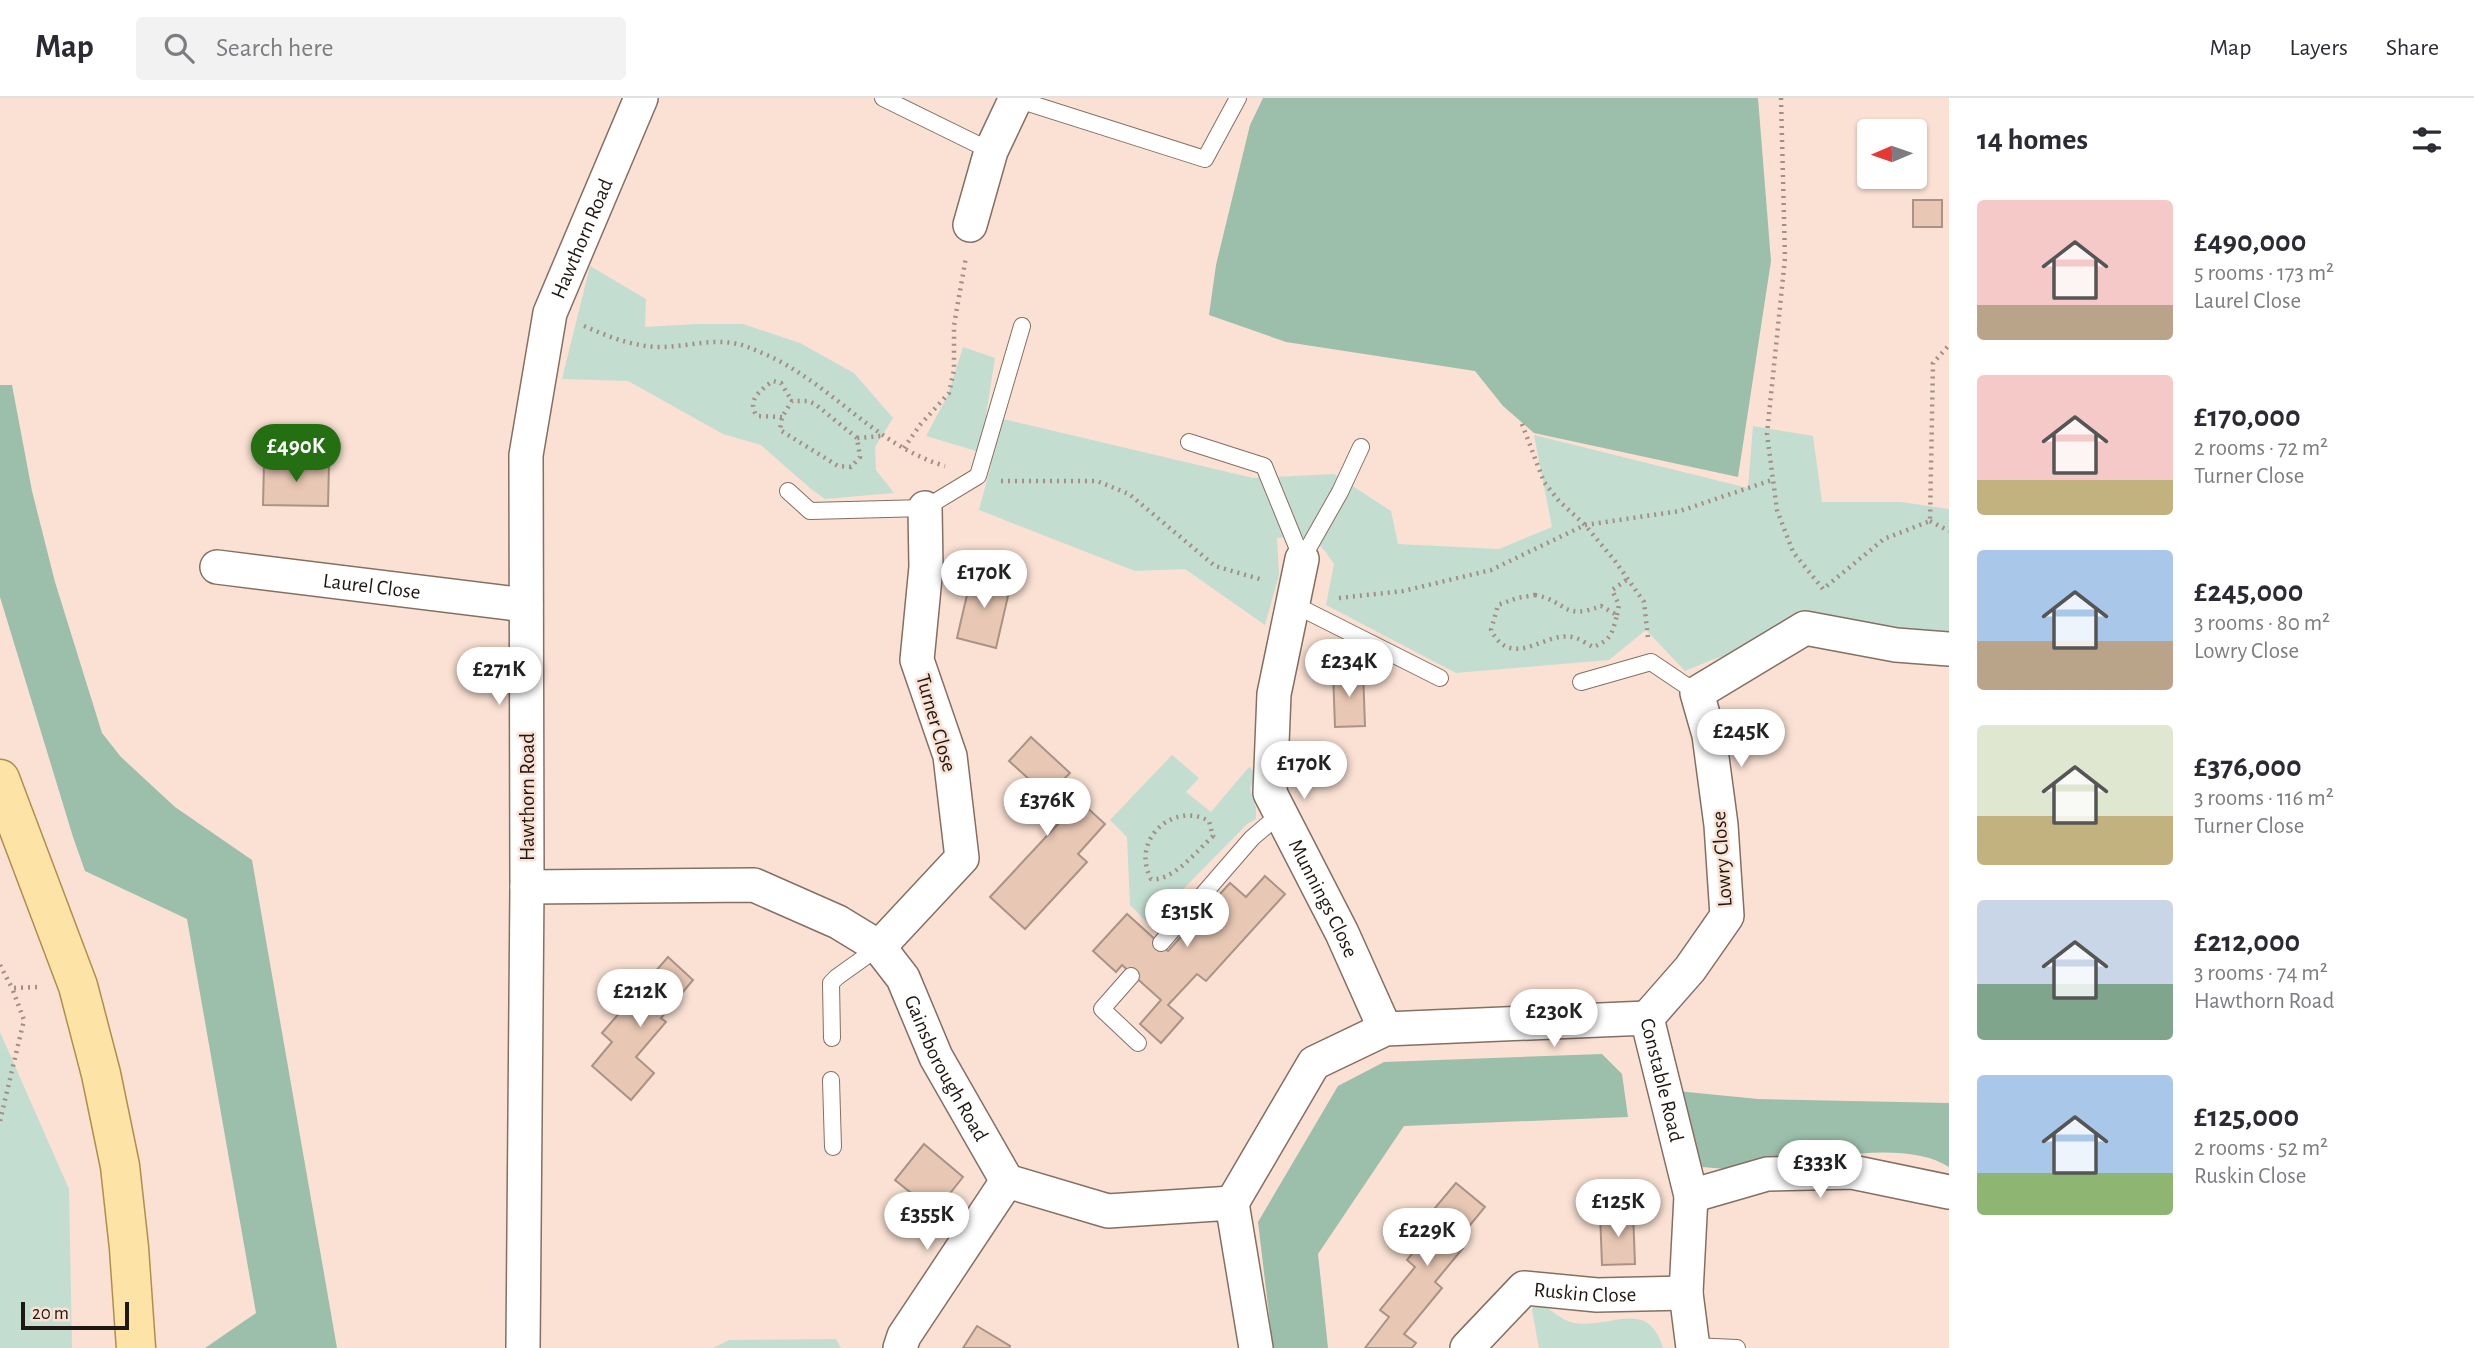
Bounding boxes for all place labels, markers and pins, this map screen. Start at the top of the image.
pin: £490K [247,424,345,484]
pin: £170K [935,550,1033,610]
pin: £234K [1300,640,1398,699]
pin: £271K [450,648,548,707]
pin: £245K [1692,710,1790,769]
pin: £170K [1255,742,1353,801]
pin: £376K [998,778,1096,838]
pin: £315K [1138,890,1236,949]
pin: £212K [591,970,689,1029]
pin: £230K [1505,990,1603,1049]
pin: £333K [1771,1140,1869,1200]
pin: £125K [1569,1180,1667,1239]
pin: £355K [878,1192,976,1252]
pin: £229K [1378,1208,1476,1268]

